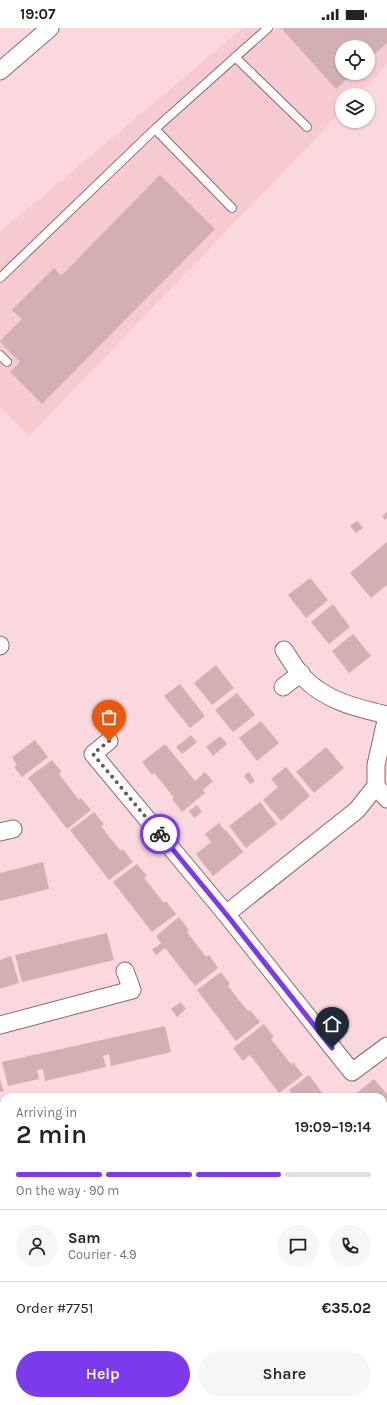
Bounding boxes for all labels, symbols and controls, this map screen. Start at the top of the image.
text: 19:07 [20,5,56,23]
map controls [335,40,375,128]
button: locate [335,40,375,80]
button: layers [335,88,375,128]
pin [92,700,126,741]
icon: bag [98,706,120,728]
courier [140,814,180,854]
icon: bike [149,823,171,845]
pin [315,1007,349,1048]
icon: home [321,1013,343,1035]
text: Arriving in [16,1105,77,1120]
text: 19:09–19:14 [295,1118,371,1136]
text: 2 min [16,1119,87,1150]
text: On the way · 90 m [16,1183,119,1198]
button: person [16,1225,58,1267]
button: chat [277,1225,319,1267]
button: phone [329,1225,371,1267]
text: Sam [68,1229,101,1247]
text: Courier · 4.9 [68,1247,137,1262]
text: Order #7751 [16,1299,94,1317]
text: €35.02 [322,1299,371,1317]
button: Help [16,1351,190,1397]
button: Share [198,1351,371,1397]

